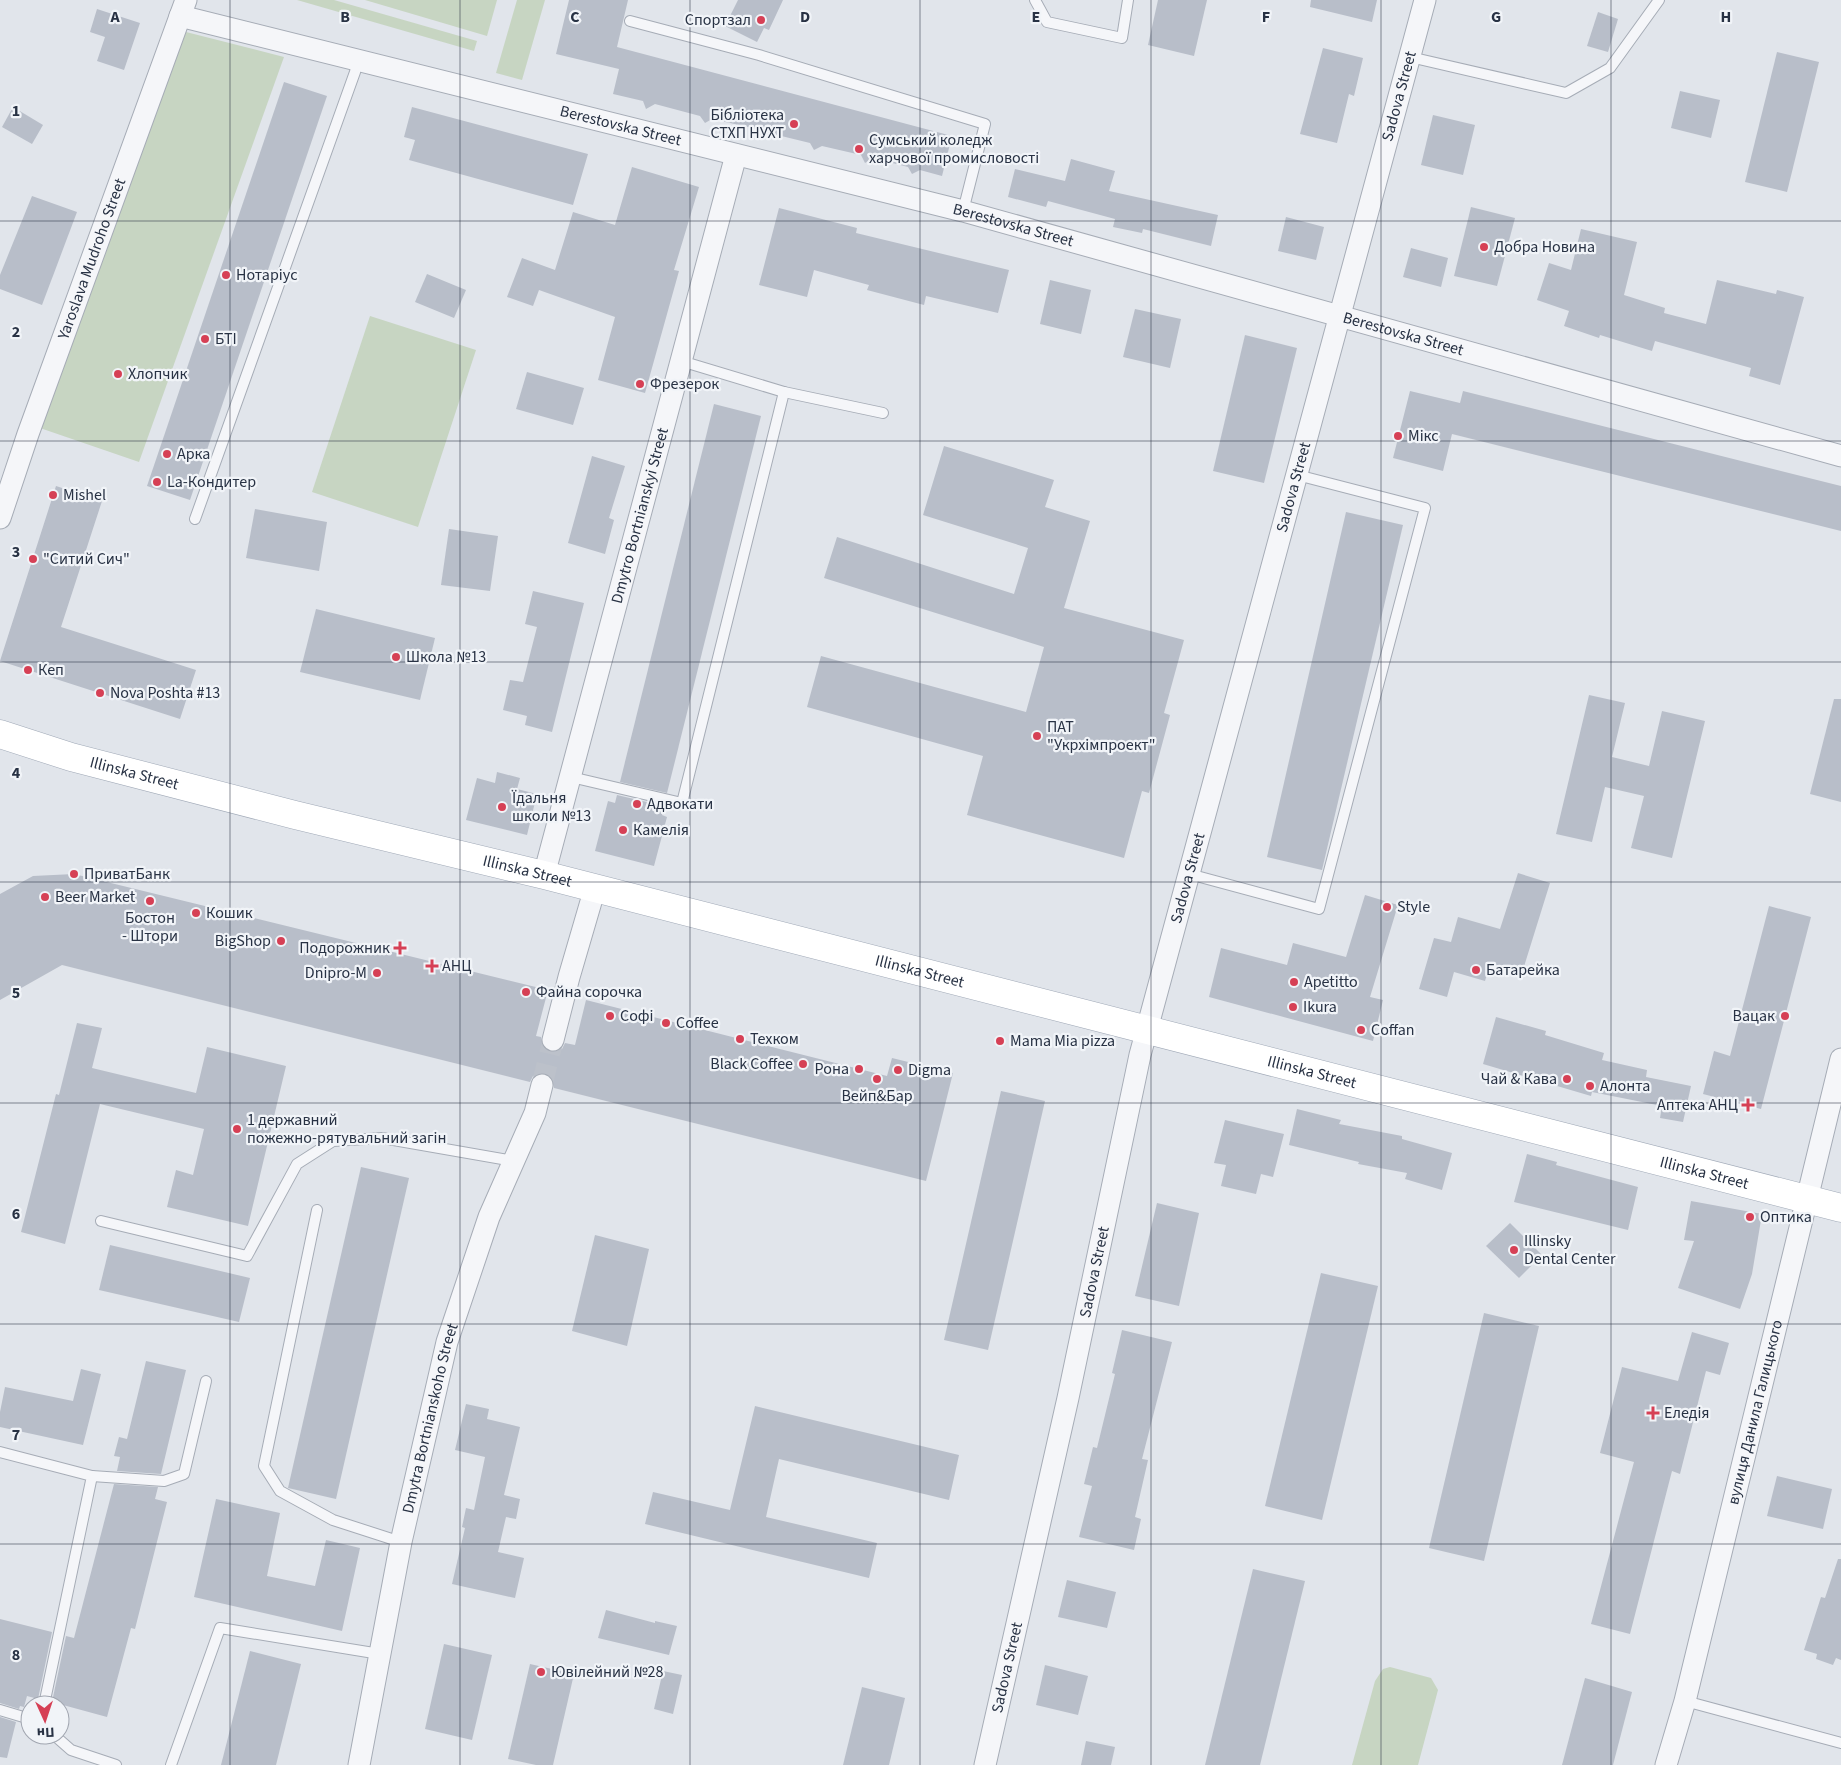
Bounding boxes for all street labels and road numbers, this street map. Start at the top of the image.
street label: Sadova Street [1376,48,1422,144]
street label: Berestovska Street [558,100,684,152]
street label: Yaroslava Mudroho Street [52,175,131,343]
street label: Berestovska Street [951,198,1077,252]
street label: Berestovska Street [1340,307,1467,361]
street label: Dmytro Bortnianskyi Street [606,425,674,606]
street label: Sadova Street [1271,439,1316,535]
street label: Illinska Street [87,751,182,796]
street label: Sadova Street [1165,830,1211,926]
street label: Illinska Street [481,850,575,893]
street label: Illinska Street [873,949,967,994]
street label: Illinska Street [1265,1050,1359,1094]
street label: Illinska Street [1657,1151,1752,1195]
street label: Sadova Street [1074,1224,1115,1320]
street label: вулиця Данила Галицького [1722,1318,1788,1507]
street label: Dmytra Bortnianskoho Street [397,1320,464,1516]
street label: Sadova Street [986,1619,1028,1715]

